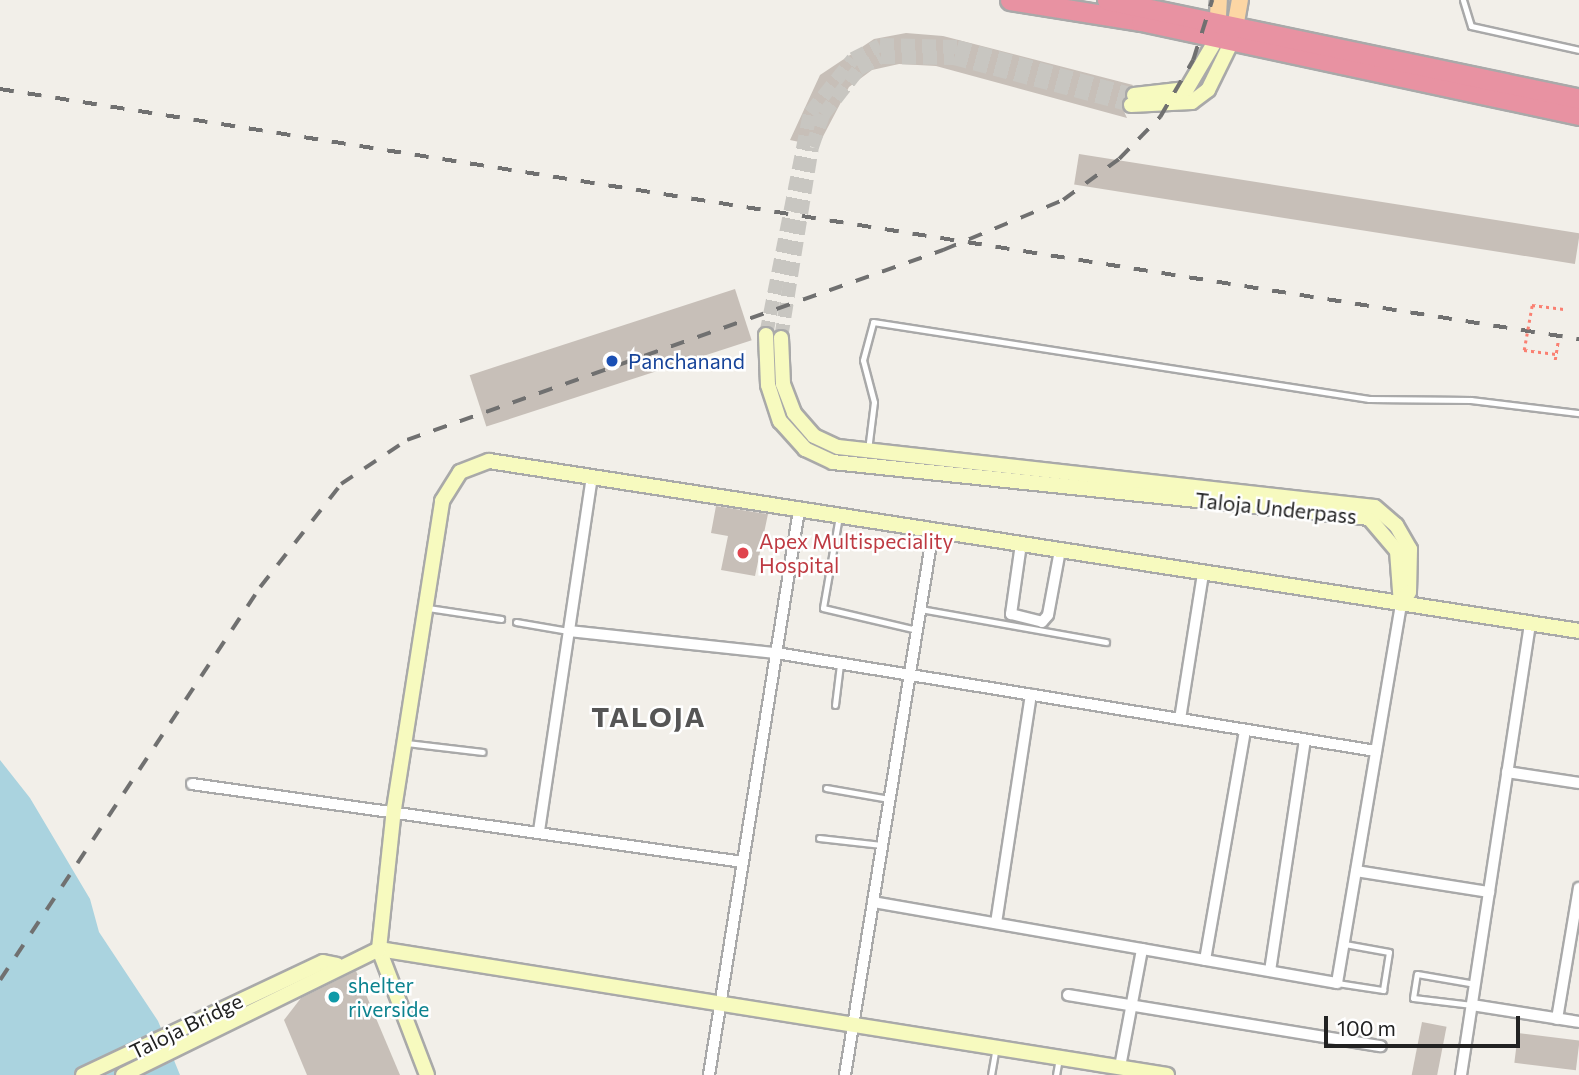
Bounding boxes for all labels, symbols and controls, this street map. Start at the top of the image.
place label: Panchanand [628,348,745,374]
marker: Panchanand [602,351,622,371]
street label: Taloja Underpass [1194,487,1358,529]
place label: Apex Multispeciality Hospital [759,528,953,578]
marker: Apex Multispeciality Hospital [733,543,753,563]
district label: TALOJA [592,699,706,733]
place label: shelter riverside [348,972,429,1022]
street label: Taloja Bridge [125,988,247,1064]
marker: shelter riverside [326,989,342,1005]
scale bar [1327,1002,1523,1046]
text: 100 m [1337,1015,1396,1040]

